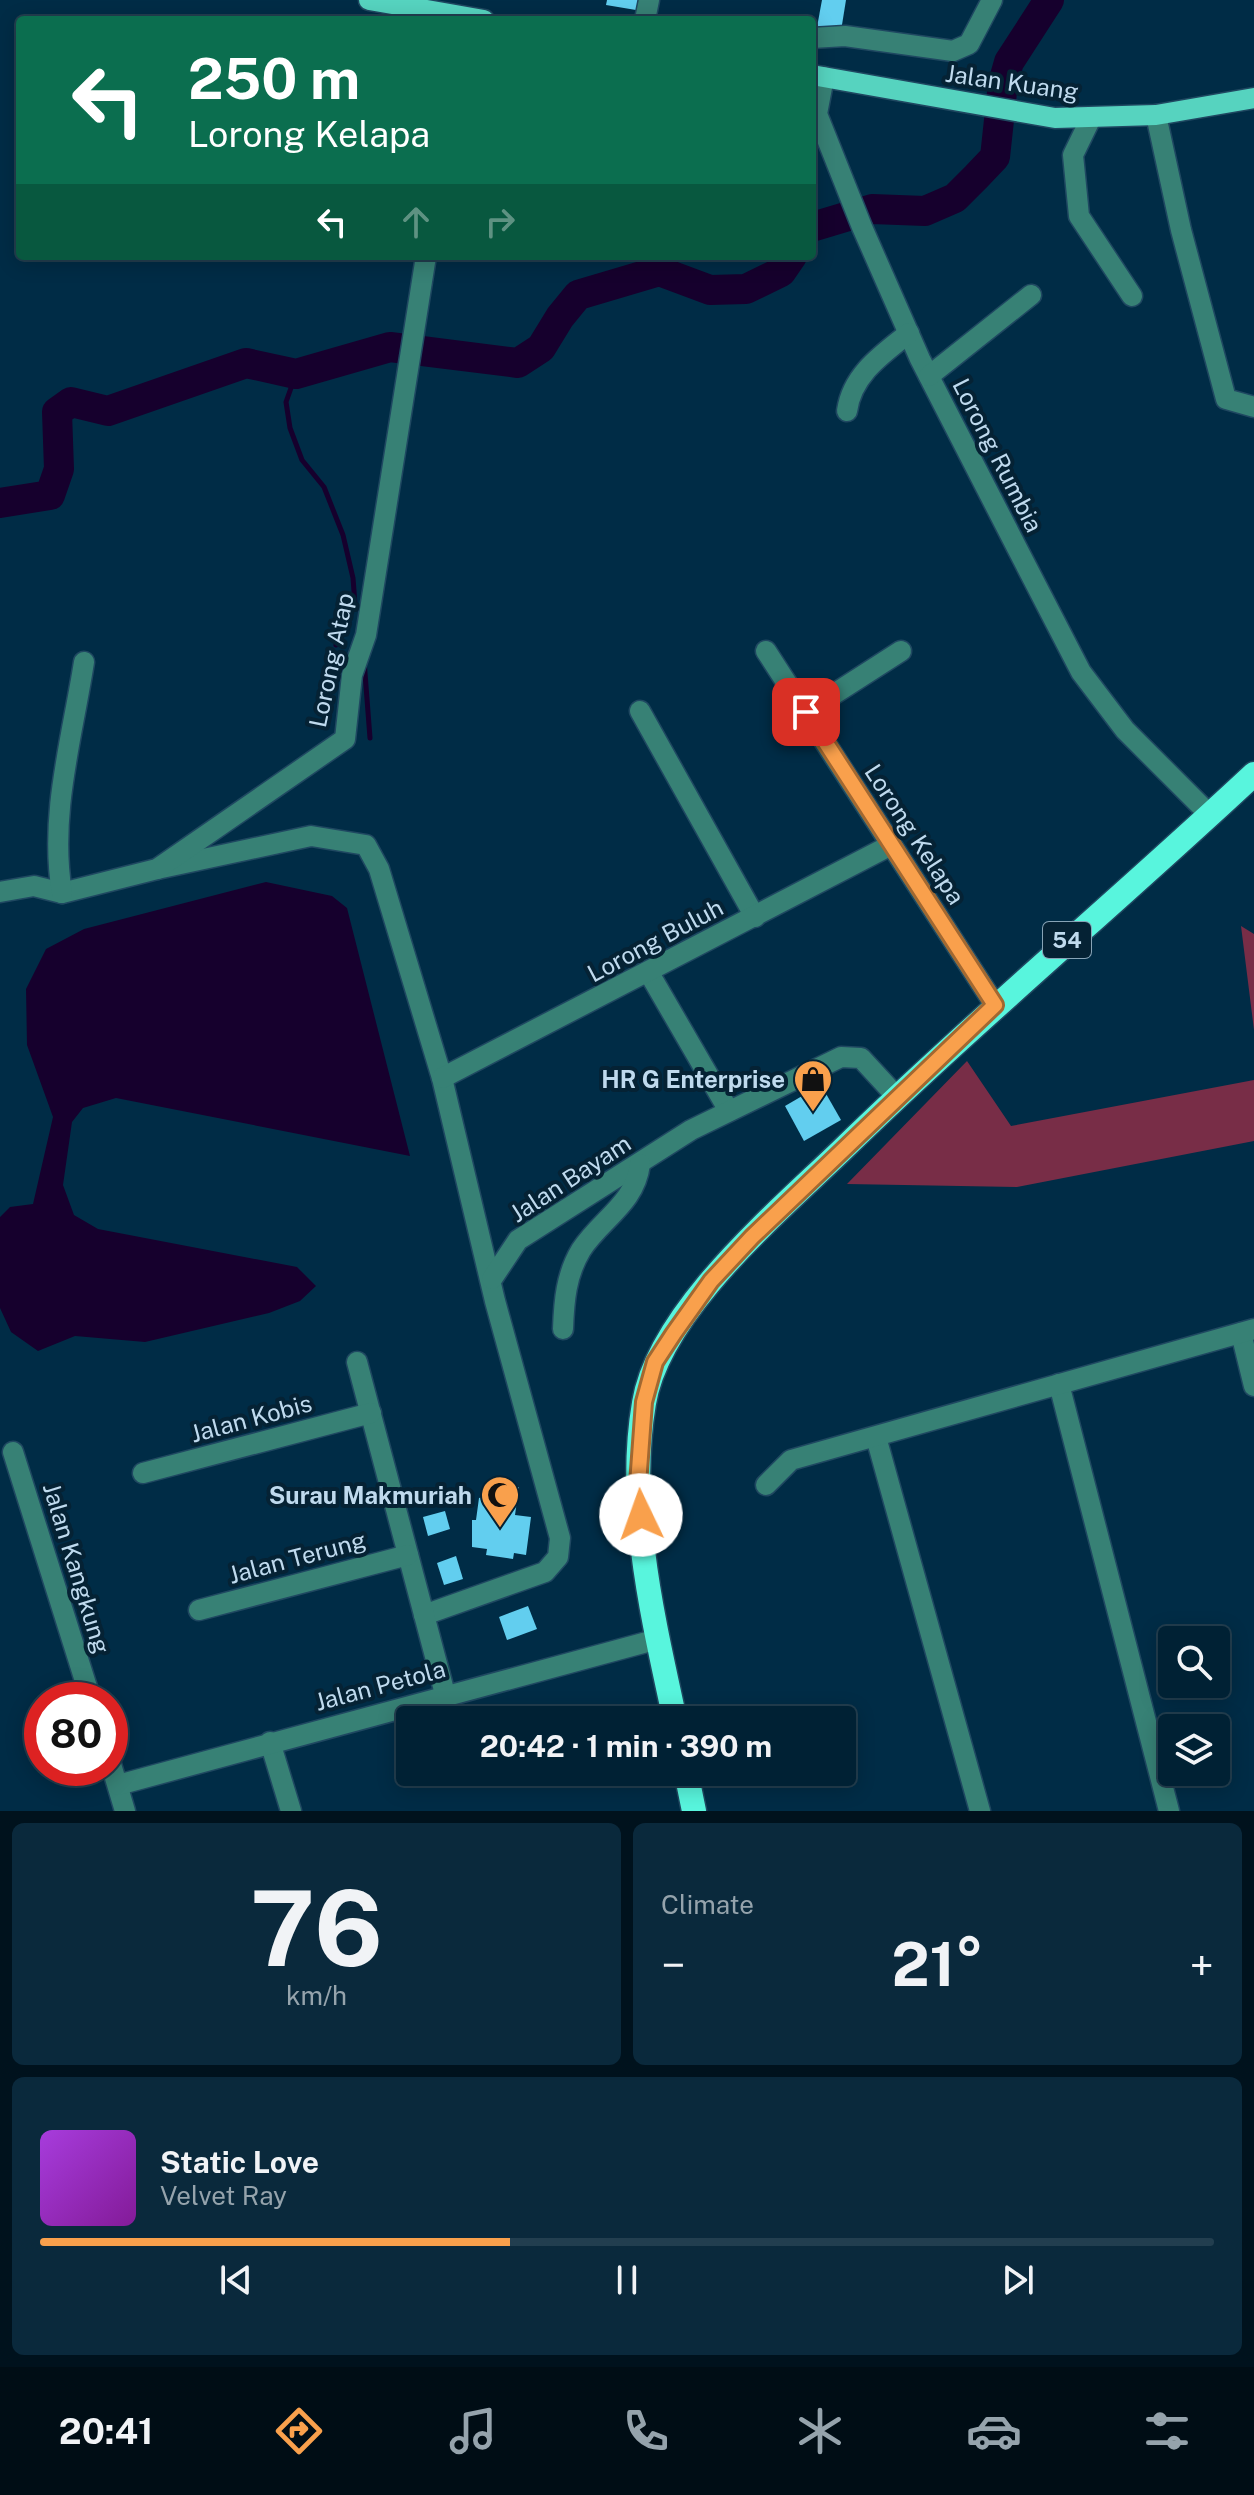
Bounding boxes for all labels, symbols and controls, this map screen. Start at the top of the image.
text: 250 m [188,46,360,112]
icon: left [56,48,160,152]
street label: Jalan Kuang [944,59,1080,105]
text: Lorong Kelapa [188,113,430,155]
icon: left [310,200,354,244]
icon: ahead [394,200,438,244]
icon: right [478,200,522,244]
street label: Lorong Rumbia [947,373,1049,537]
street label: Lorong Atap [303,590,359,730]
pin [772,678,840,746]
icon: arrive [784,690,828,734]
street label: Lorong Kelapa [859,759,971,909]
street label: Lorong Buluh [583,893,727,987]
road number: 54 [1043,922,1091,958]
shop icon: HR G Enterprise [792,1058,834,1113]
place label: HR G Enterprise [601,1065,785,1093]
street label: Jalan Bayam [504,1129,636,1227]
street label: Jalan Kobis [187,1388,315,1448]
position arrow [599,1473,683,1557]
mosque icon: Surau Makmuriah [479,1474,521,1529]
street label: Jalan Kangkung [38,1479,116,1657]
place label: Surau Makmuriah [269,1481,472,1509]
street label: Jalan Terung [225,1525,369,1589]
map controls [1158,1626,1230,1786]
button: search [1158,1626,1230,1698]
street label: Jalan Petola [312,1654,448,1716]
speed limit sign: 80 [24,1682,128,1786]
button: layers [1158,1714,1230,1786]
text: 20:42 · 1 min · 390 m [480,1728,772,1764]
text: 76 [250,1867,383,1989]
text: Climate [661,1889,754,1920]
text: 21° [891,1929,984,2000]
text: − [661,1939,685,1991]
text: + [1190,1939,1214,1991]
text: km/h [286,1980,347,2011]
text: Static Love [160,2144,319,2180]
text: Velvet Ray [160,2180,287,2211]
icon: previous [214,2258,258,2302]
icon: pause [605,2258,649,2302]
icon: next [996,2258,1040,2302]
icon: directions [271,2403,327,2459]
icon: music [445,2403,501,2459]
icon: phone [618,2403,674,2459]
icon: climate [792,2403,848,2459]
icon: car [966,2403,1022,2459]
icon: filters [1139,2403,1195,2459]
text: 20:41 [59,2410,153,2452]

